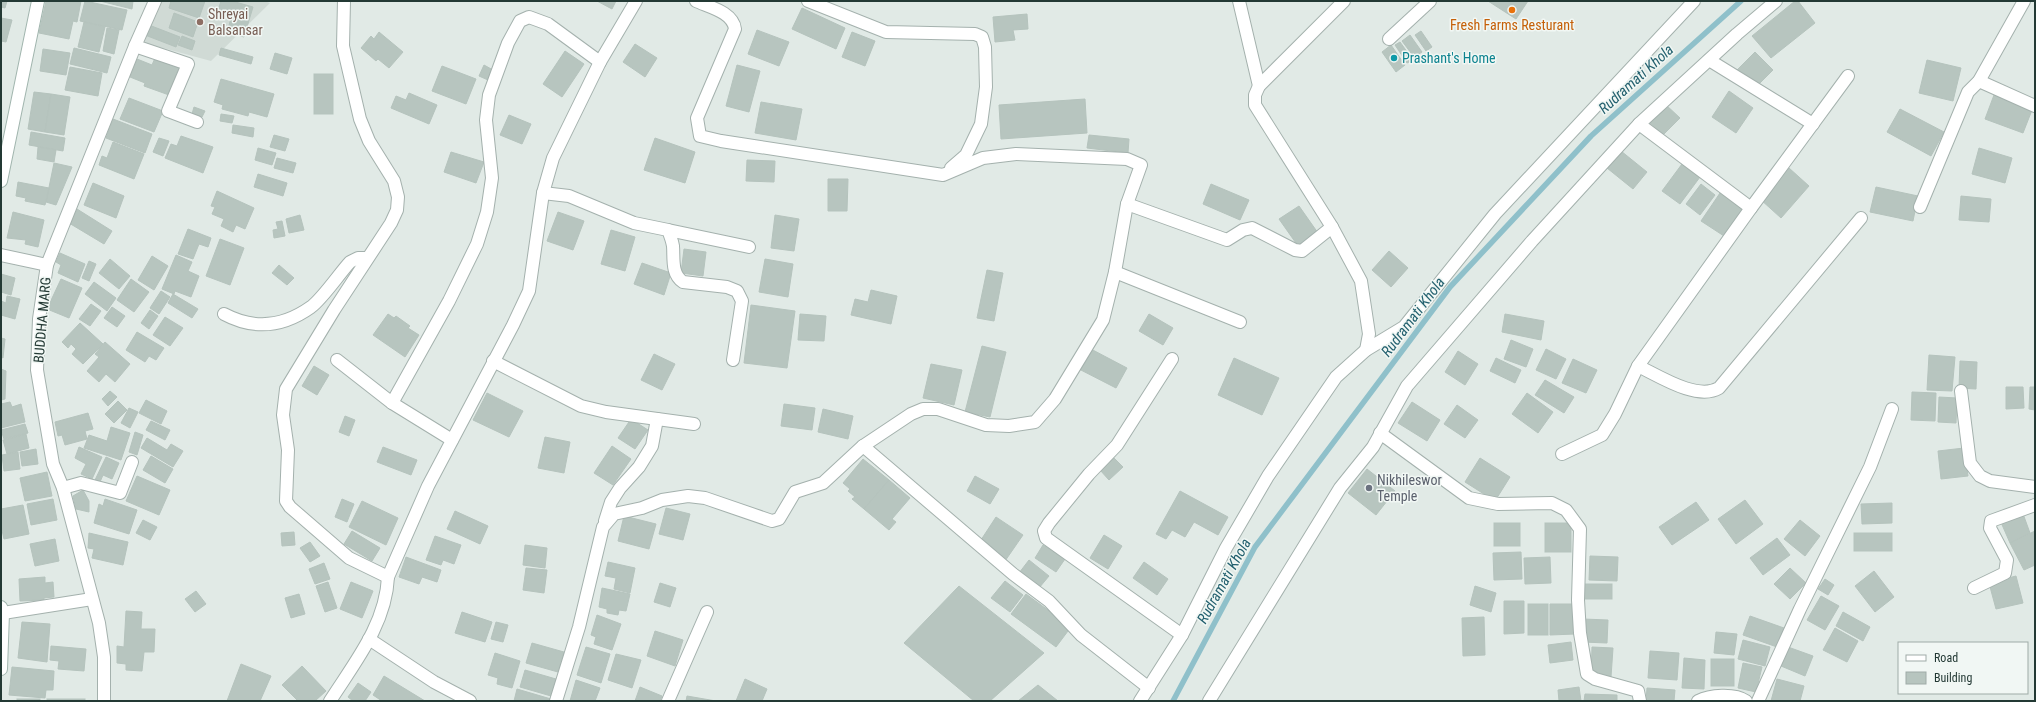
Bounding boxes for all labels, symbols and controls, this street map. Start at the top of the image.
marker: Fresh Farms Resturant [1507,5,1517,15]
place label: Shreyai Balsansar [208,6,263,38]
marker: Shreyai Balsansar [195,17,205,27]
place label: Fresh Farms Resturant [1450,17,1574,33]
water label: Rudramati Khola [1595,41,1677,117]
place label: Prashant's Home [1402,50,1496,66]
marker: Prashant's Home [1389,53,1399,63]
water label: Rudramati Khola [1377,274,1449,360]
street label: BUDDHA MARG [30,276,54,364]
place label: Nikhileswor Temple [1377,472,1442,504]
marker: Nikhileswor Temple [1364,483,1374,493]
water label: Rudramati Khola [1193,535,1255,627]
legend [1898,642,2028,694]
text: Road [1934,651,1958,665]
text: Building [1934,671,1972,685]

